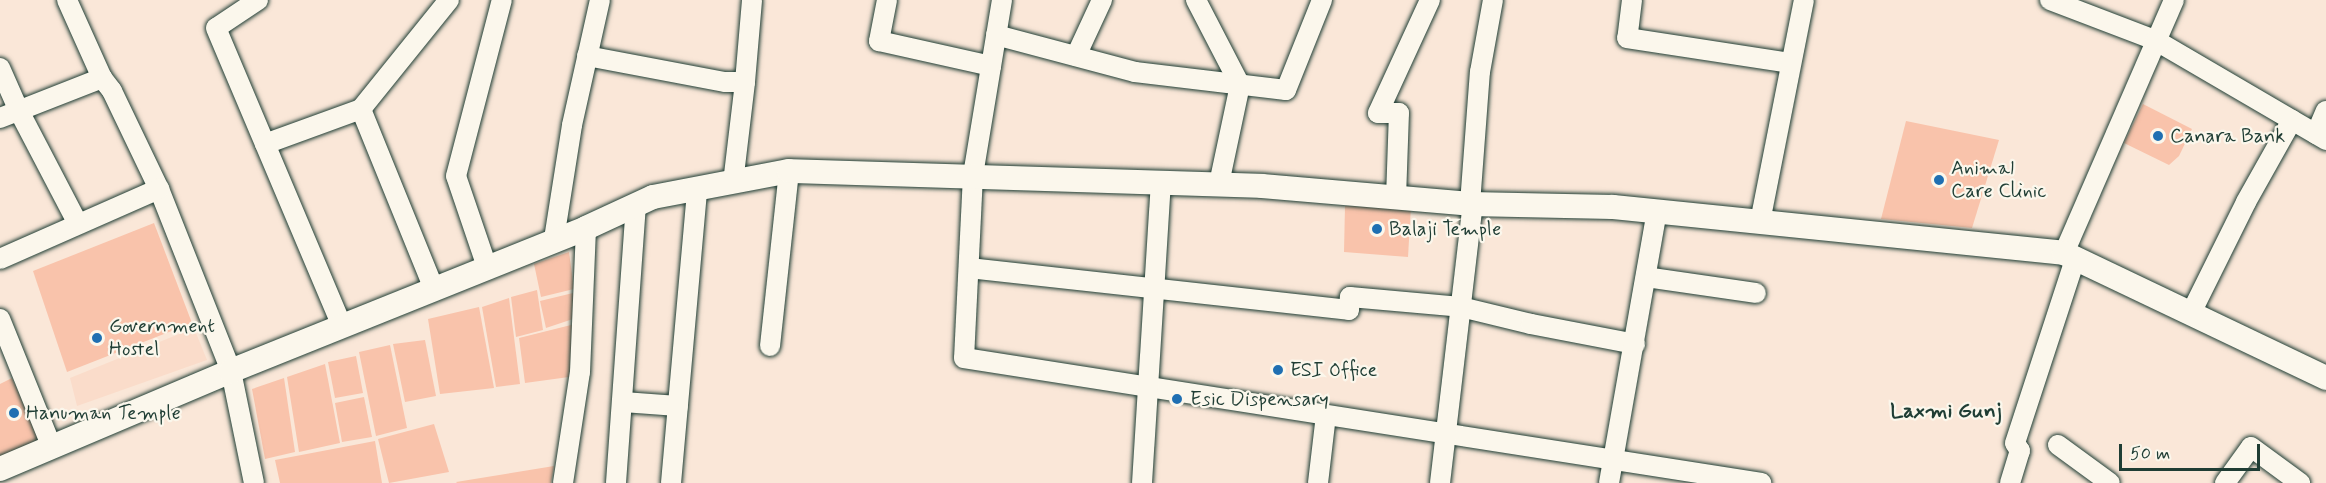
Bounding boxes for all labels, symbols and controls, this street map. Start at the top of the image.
place label: Canara Bank [2170,124,2285,148]
marker: Canara Bank [2151,129,2165,143]
place label: Animal Care Clinic [1951,156,2048,203]
marker: Animal Care Clinic [1932,173,1946,187]
place label: Balaji Temple [1389,217,1501,241]
marker: Balaji Temple [1370,222,1384,236]
place label: Government Hostel [109,314,215,361]
marker: Government Hostel [90,331,104,345]
place label: ESI Office [1290,358,1379,382]
marker: ESI Office [1271,363,1285,377]
place label: Esic Dispensary [1190,387,1324,411]
marker: Esic Dispensary [1168,390,1186,408]
district label: Laxmi Gunj [1891,398,2001,424]
place label: Hanuman Temple [26,401,176,425]
marker: Hanuman Temple [7,406,21,420]
scale bar [2122,432,2263,470]
text: 50 m [2130,442,2170,466]

